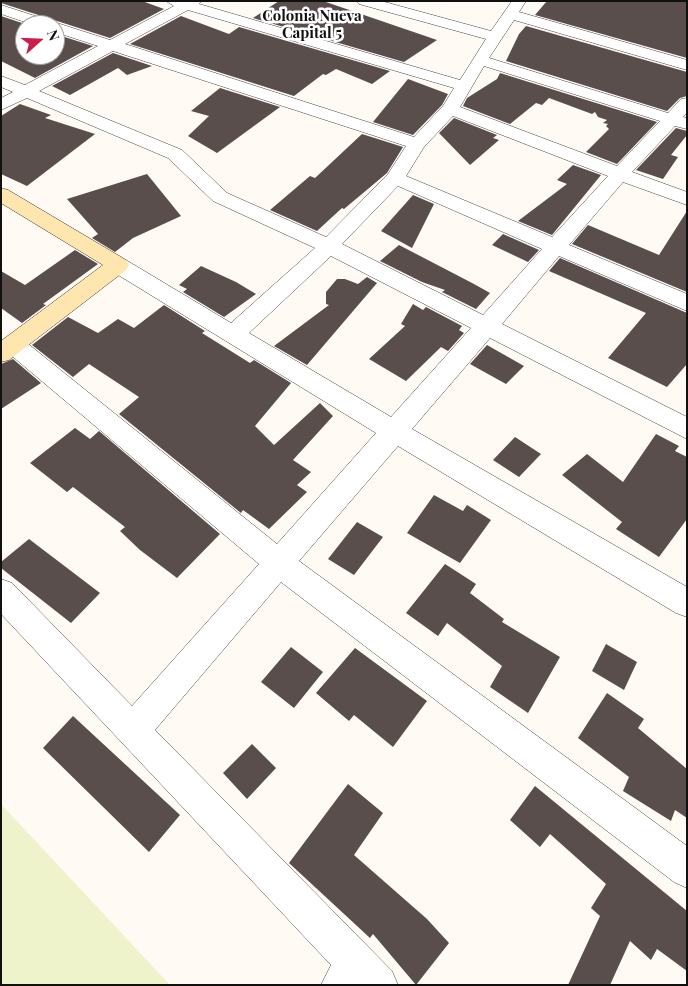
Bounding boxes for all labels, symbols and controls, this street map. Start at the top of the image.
district label: Colonia Nueva Capital 5 [262,7,362,42]
north arrow [15,15,65,65]
text: N [43,27,64,43]

